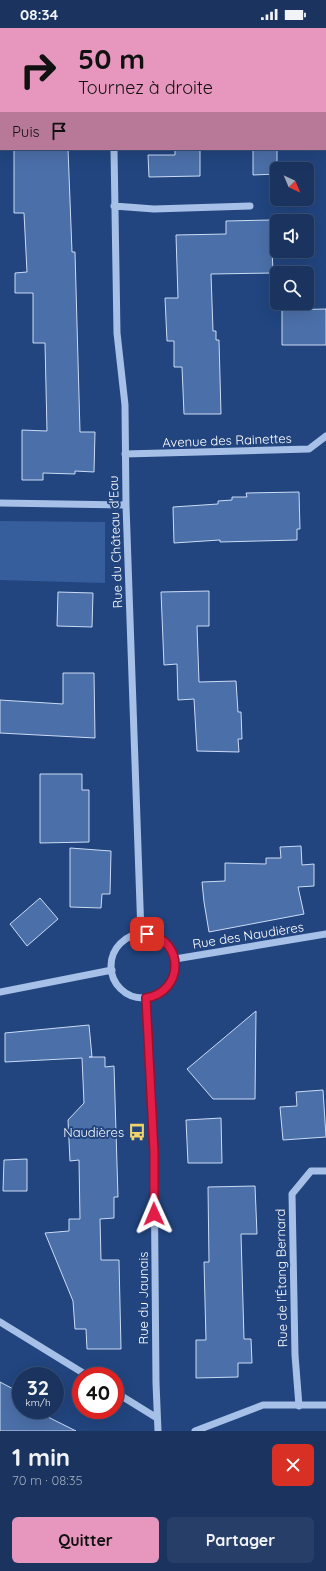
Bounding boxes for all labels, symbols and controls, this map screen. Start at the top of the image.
text: 08:34 [20,5,58,24]
text: 50 m [78,41,145,76]
icon: right [12,44,64,96]
text: Tournez à droite [78,76,213,99]
icon: arrive [48,120,70,142]
text: Puis [12,122,40,141]
north arrow [270,162,314,206]
map controls [270,162,314,310]
button: sound [270,214,314,258]
button: search [270,266,314,310]
street label: Avenue des Rainettes [162,430,292,450]
street label: Rue du Château d'Eau [105,475,125,609]
pin [130,917,164,951]
street label: Rue des Naudières [191,918,305,952]
icon: arrive [136,923,158,945]
bus stop icon: Naudières [127,1122,147,1142]
place label: Naudières [63,1124,124,1140]
position arrow [133,1193,175,1235]
street label: Rue de l'Étang Bernard [272,1208,290,1348]
street label: Rue du Jaunais [135,1252,151,1344]
speed limit sign: 40 [72,1367,124,1419]
text: 32 [27,1375,49,1400]
text: km/h [25,1396,51,1409]
text: 1 min [12,1442,70,1472]
button: close [272,1444,314,1486]
text: 70 m · 08:35 [12,1472,83,1488]
button: Quitter [12,1517,159,1563]
button: Partager [167,1517,314,1563]

